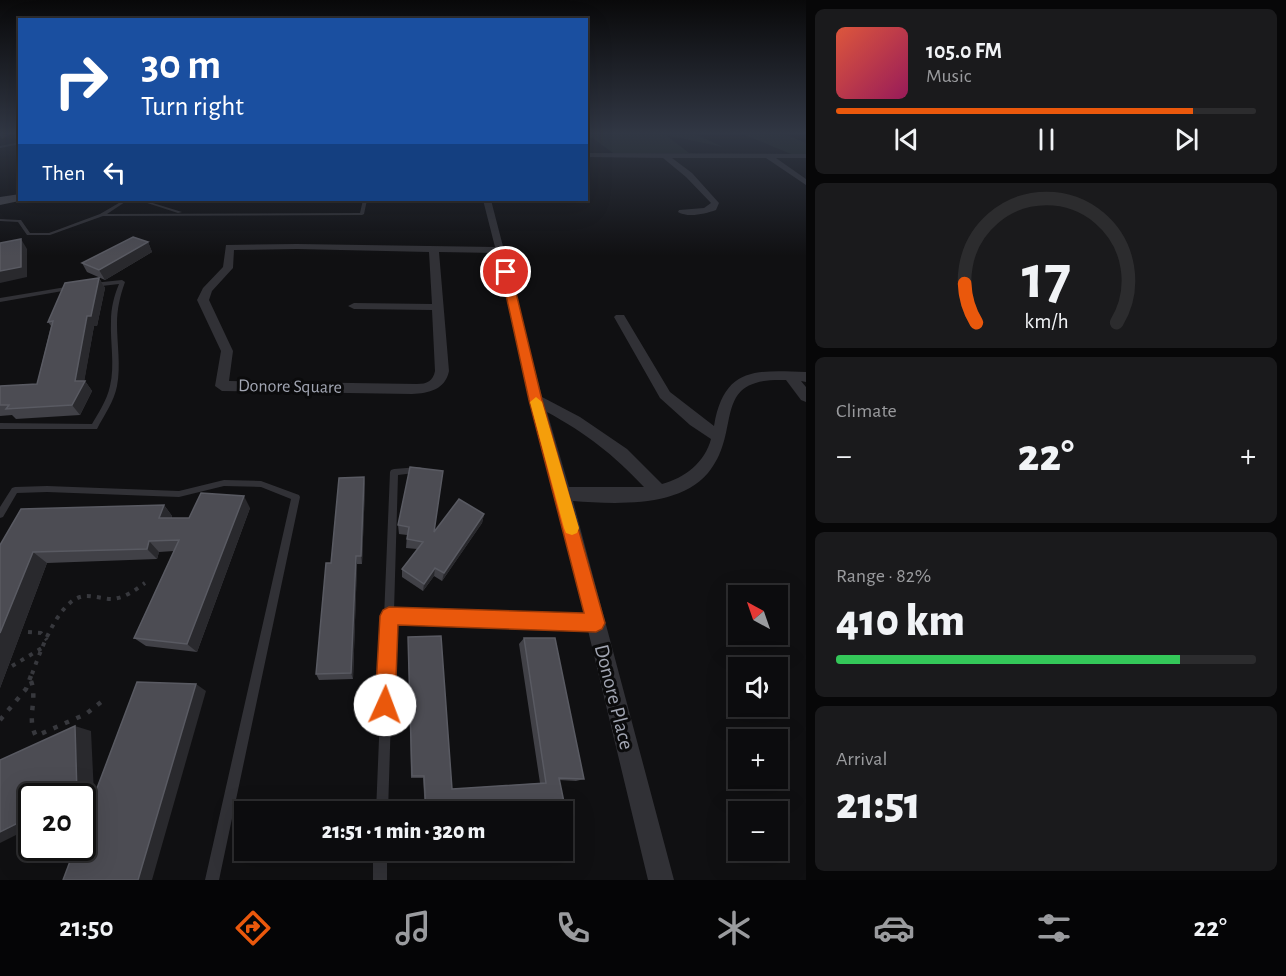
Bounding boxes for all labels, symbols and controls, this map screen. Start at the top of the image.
text: 105.0 FM [926,40,1002,62]
icon: right [42,42,120,120]
text: 30 m [141,44,221,86]
text: Music [926,66,972,86]
text: Turn right [141,93,244,120]
icon: previous [890,123,923,156]
icon: pause [1030,123,1063,156]
icon: next [1170,123,1203,156]
icon: left [98,156,131,189]
text: Then [42,162,86,184]
pin [480,246,531,297]
text: 17 [1021,247,1071,309]
icon: arrive [489,255,522,288]
text: km/h [1024,311,1068,332]
street label: Donore Square [238,377,342,397]
text: Climate [836,401,897,421]
text: 22° [1018,434,1074,479]
text: − [836,440,852,473]
text: + [1240,440,1256,473]
text: Range · 82% [836,566,931,586]
north arrow [728,585,788,645]
map controls [728,585,788,861]
text: 410 km [836,599,965,644]
street label: Donore Place [591,642,637,752]
button: sound [728,657,788,717]
position arrow [353,673,417,737]
button: + [728,729,788,789]
text: Arrival [836,749,887,769]
text: 21:51 [836,782,921,827]
speed limit sign: 20 [18,783,96,861]
button: − [728,801,788,861]
text: 21:51 · 1 min · 320 m [322,820,485,842]
icon: directions [232,907,274,949]
icon: music [392,907,434,949]
icon: phone [552,907,594,949]
icon: climate [713,907,755,949]
icon: car [873,907,915,949]
icon: filters [1033,907,1075,949]
text: 21:50 [59,914,114,941]
text: 22° [1193,914,1227,941]

